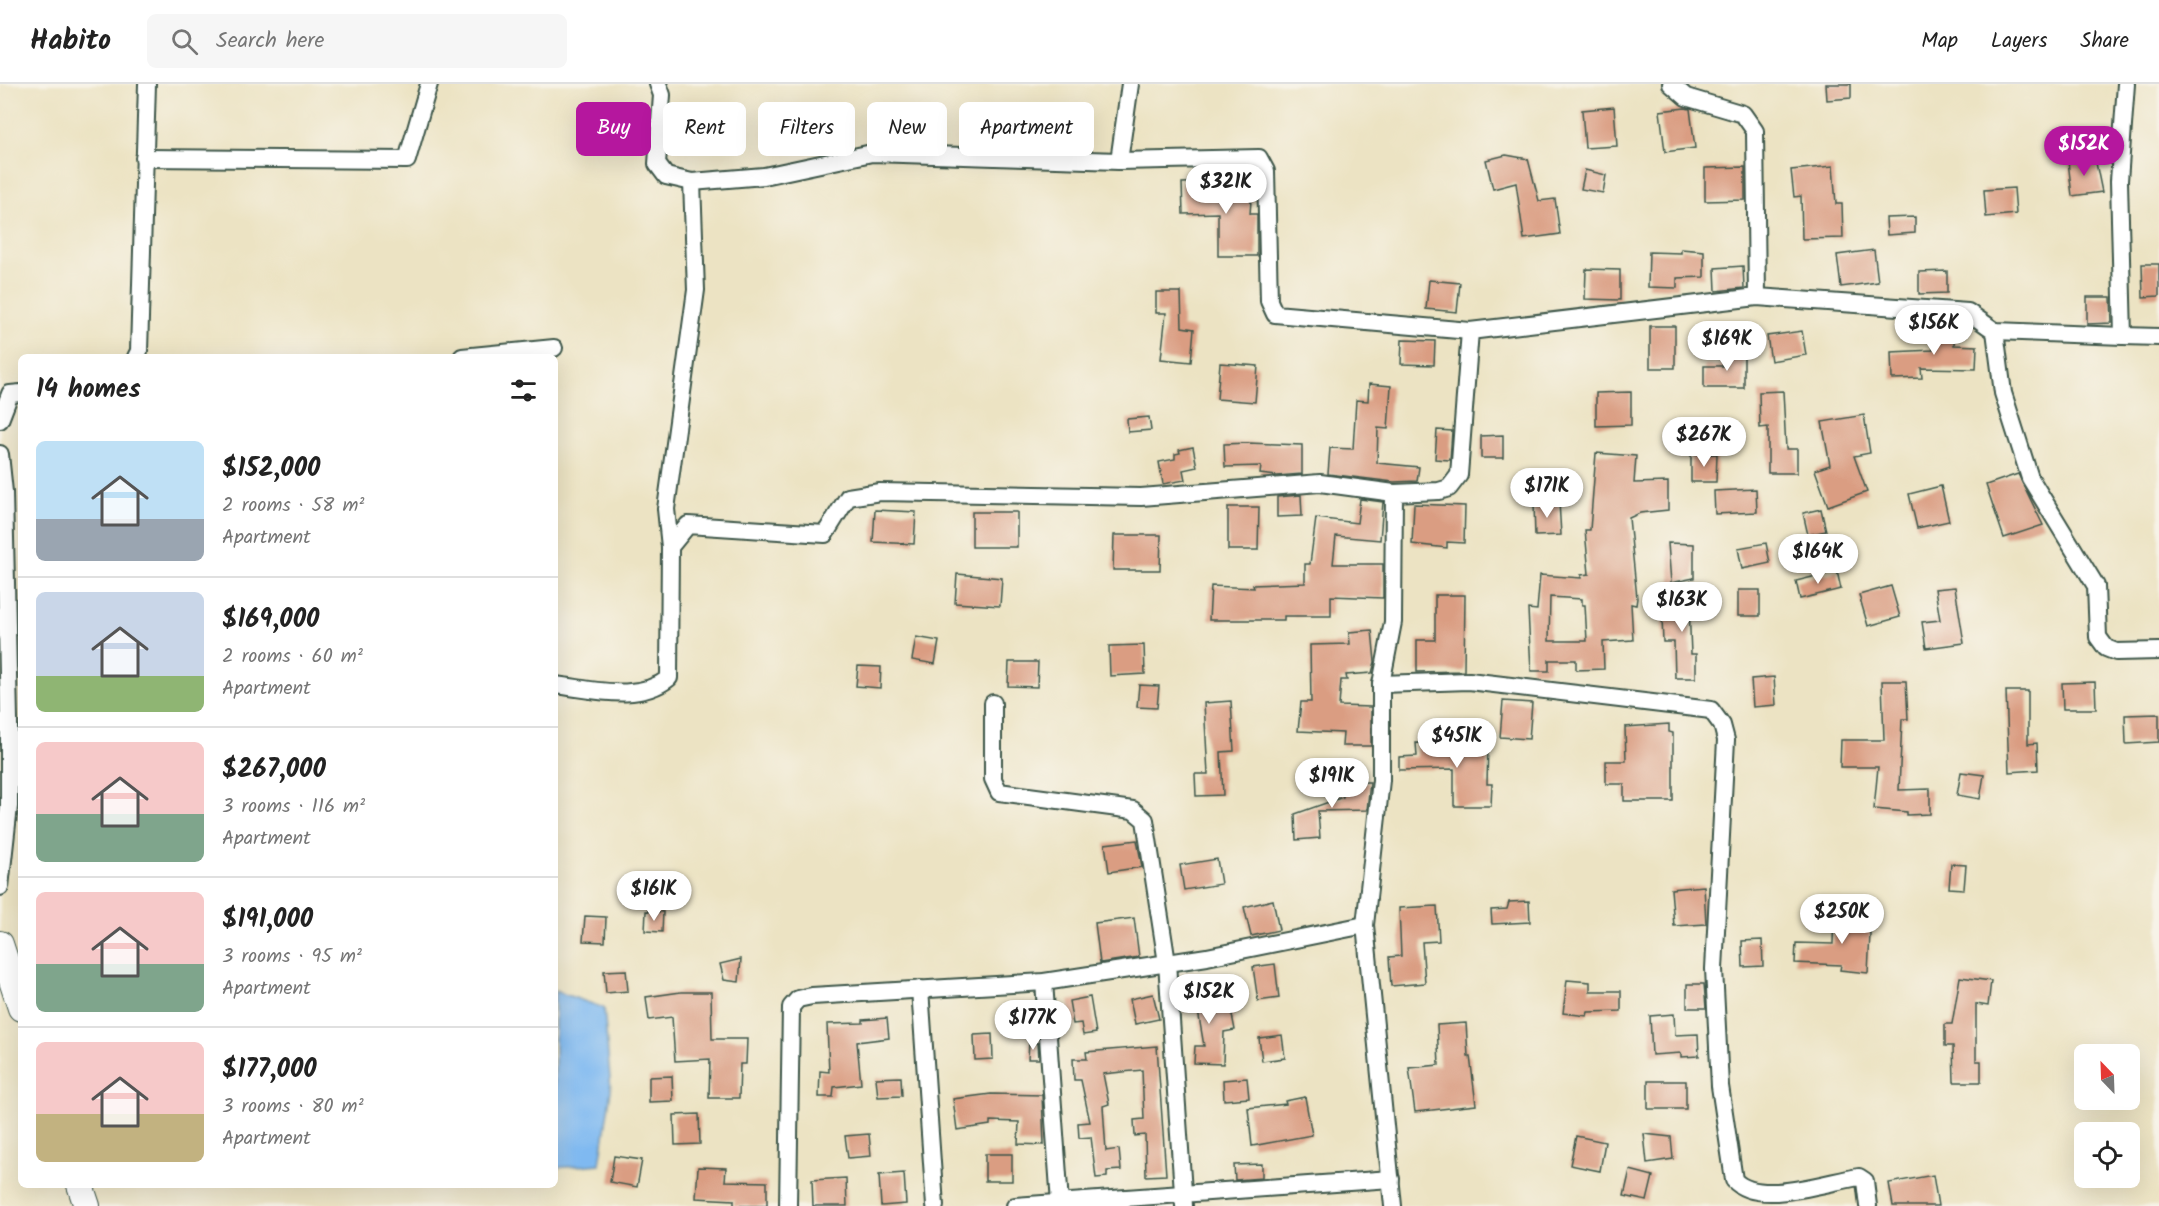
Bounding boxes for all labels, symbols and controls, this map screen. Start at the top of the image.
search box [147,14,567,68]
text: Habito [30,19,111,64]
text: Search here [216,24,325,59]
icon: search [168,25,201,58]
text: Map [1921,25,1958,58]
text: Layers [1991,25,2047,58]
text: Share [2080,25,2129,58]
chip: Buy [576,102,651,156]
chip: Rent [663,102,746,156]
chip: Filters [758,102,855,156]
chip: New [867,102,947,156]
chip: Apartment [959,102,1094,156]
pin: $152K [2042,126,2126,177]
text: $152K [2058,129,2110,161]
pin: $321K [1184,164,1268,215]
text: $321K [1200,167,1252,199]
pin: $156K [1892,305,1976,356]
text: $156K [1909,308,1959,340]
pin: $169K [1685,321,1769,372]
text: $169K [1702,324,1752,356]
text: 14 homes [36,369,141,411]
icon: filters [507,374,540,407]
pin: $267K [1662,417,1746,468]
text: $267K [1676,420,1732,452]
text: $152,000 [222,448,320,490]
icon: home [84,465,156,537]
pin: $171K [1505,468,1589,519]
text: $171K [1524,471,1570,503]
text: 2 rooms · 58 m² [222,490,364,522]
text: Apartment [222,522,311,554]
pin: $164K [1776,534,1860,585]
text: $164K [1792,537,1844,569]
pin: $163K [1640,582,1724,633]
text: $163K [1656,585,1708,617]
text: $169,000 [222,599,319,641]
icon: home [84,616,156,688]
text: 2 rooms · 60 m² [222,641,363,673]
text: Apartment [222,673,311,705]
pin: $451K [1415,718,1499,769]
text: $451K [1432,721,1482,753]
text: $267,000 [222,749,326,791]
pin: $191K [1290,758,1374,809]
text: $191K [1309,761,1355,793]
icon: home [84,766,156,838]
text: 3 rooms · 116 m² [222,791,365,823]
text: Apartment [222,823,311,855]
pin: $161K [612,871,696,922]
text: $161K [631,874,677,906]
pin: $250K [1800,894,1884,945]
text: $250K [1814,897,1870,929]
text: $191,000 [222,899,313,941]
icon: home [84,916,156,988]
text: 3 rooms · 95 m² [222,941,362,973]
text: Apartment [222,973,311,1005]
pin: $152K [1167,974,1251,1025]
text: $152K [1183,977,1235,1009]
pin: $177K [991,1000,1075,1051]
text: $177K [1009,1003,1057,1035]
north arrow [2074,1044,2140,1110]
map controls [2074,1044,2140,1188]
text: $177,000 [222,1049,317,1091]
icon: home [84,1066,156,1138]
text: 3 rooms · 80 m² [222,1091,364,1123]
button: locate [2074,1122,2140,1188]
text: Apartment [222,1123,311,1155]

